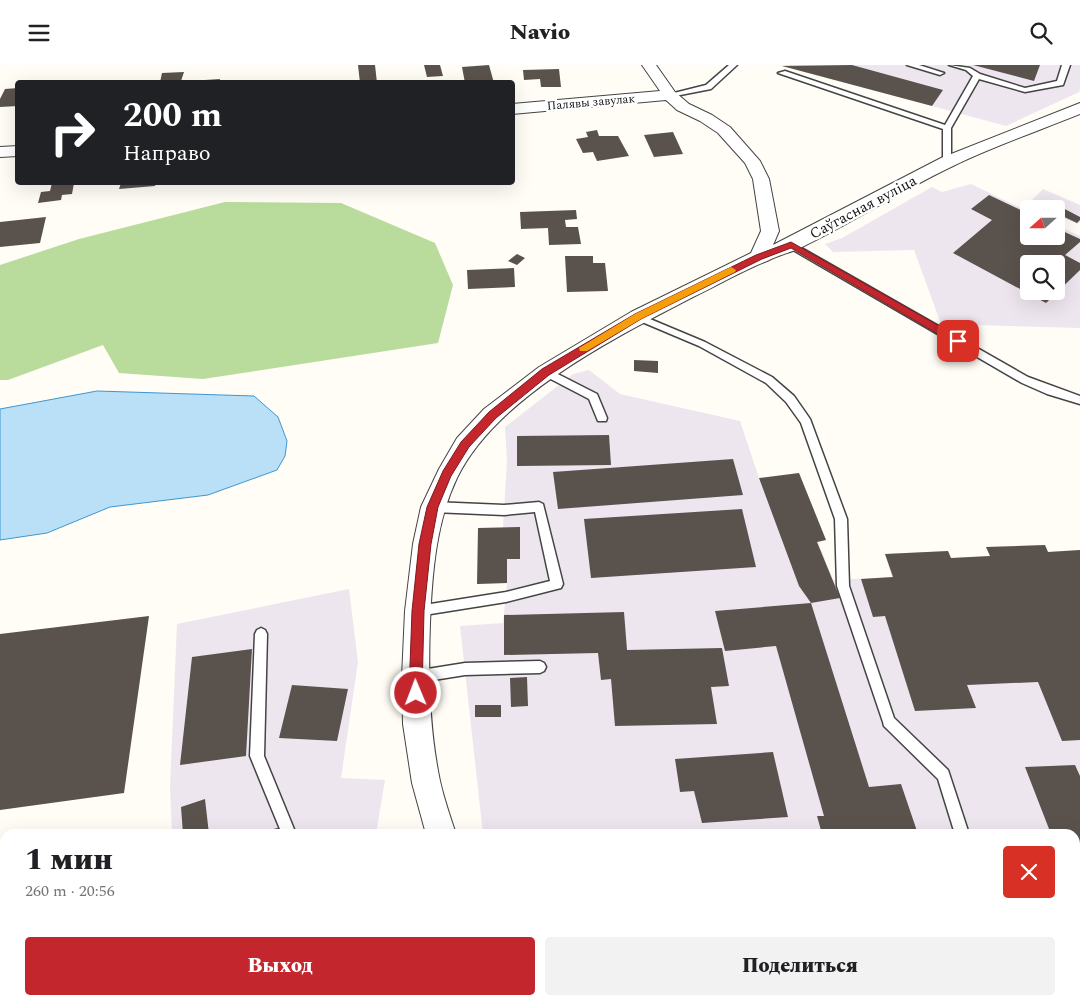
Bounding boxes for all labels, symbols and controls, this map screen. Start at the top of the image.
text: Navio [510,16,570,49]
icon: menu [25,19,53,47]
icon: search [1027,19,1055,47]
text: 200 m [123,89,222,142]
street label: Палявы завулак [546,89,636,116]
icon: right [40,100,105,165]
text: Направо [123,137,211,170]
street label: Саўгасная вуліца [806,169,921,245]
north arrow [1020,200,1065,245]
map controls [1020,200,1065,300]
button: search [1020,255,1065,300]
pin [937,320,979,362]
icon: arrive [944,327,972,355]
position arrow [389,666,441,718]
text: 1 мин [25,837,113,883]
button: close [1003,846,1055,898]
text: 260 m · 20:56 [25,879,115,903]
button: Выход [25,937,535,995]
button: Поделиться [545,937,1055,995]

